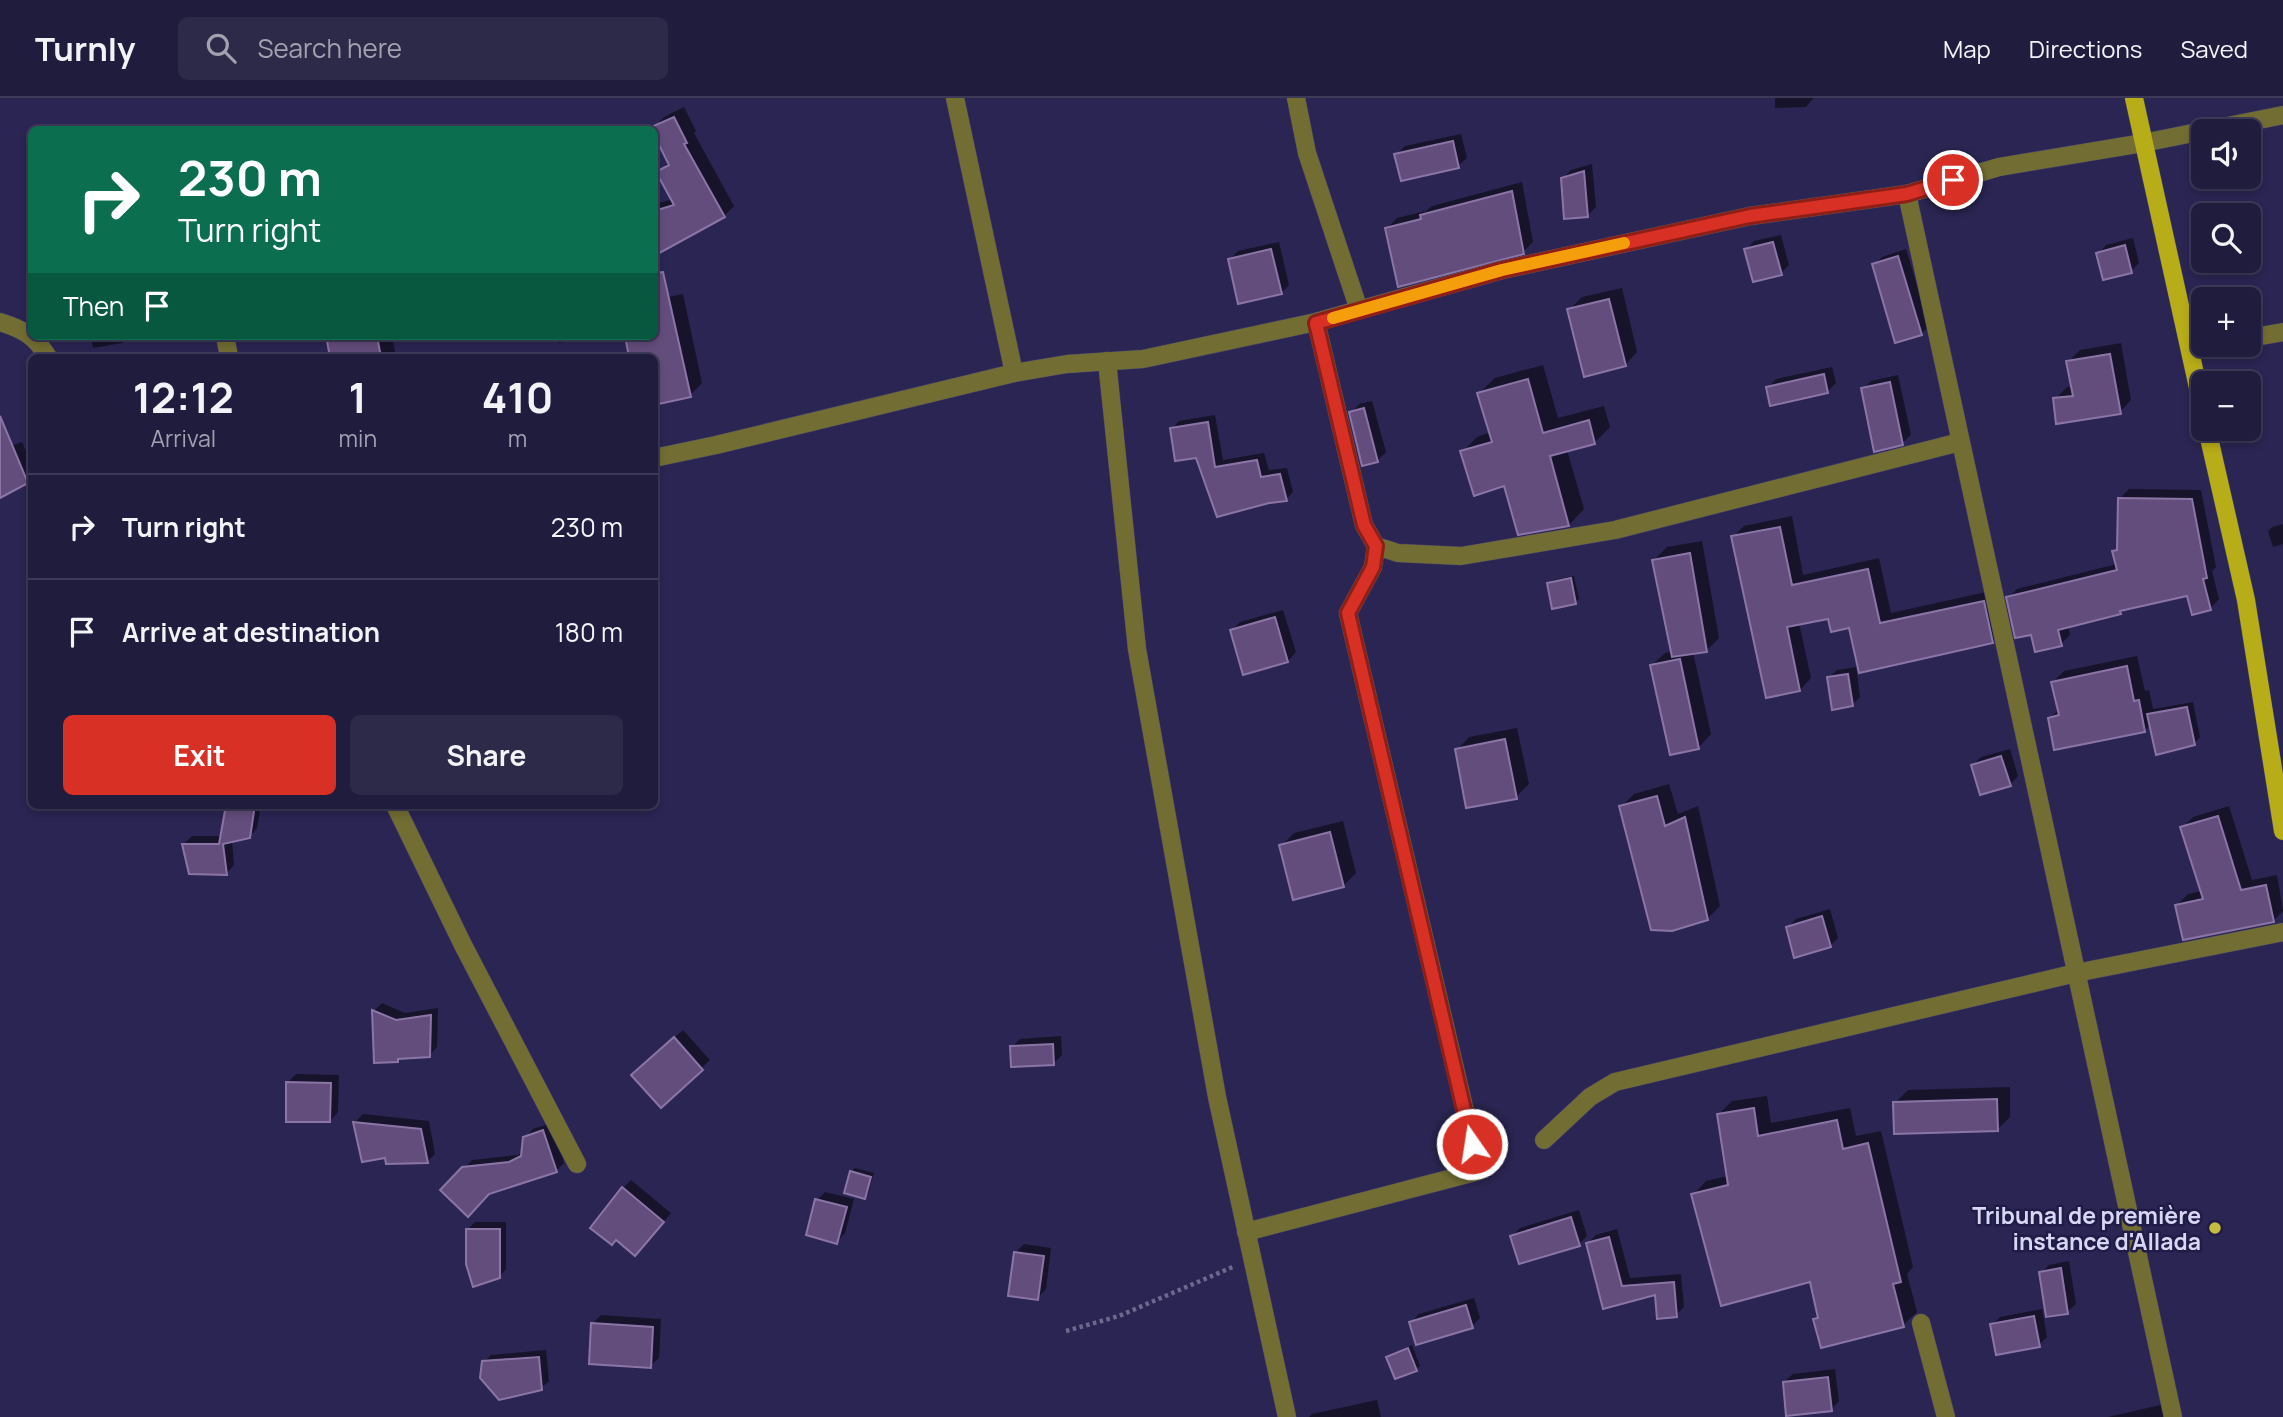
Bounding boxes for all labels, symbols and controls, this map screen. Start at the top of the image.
search box [178,17,668,80]
text: Turnly [35,26,136,71]
icon: search [202,29,240,67]
text: Search here [258,30,402,66]
text: Map [1943,32,1991,65]
text: Directions [2029,32,2142,65]
text: Saved [2180,32,2248,65]
map controls [2191,119,2261,441]
button: sound [2191,119,2261,189]
text: 230 m [178,144,322,211]
pin [1923,150,1983,210]
icon: right [63,154,154,245]
icon: arrive [1934,161,1972,199]
button: search [2191,203,2261,273]
text: Turn right [178,208,321,252]
icon: arrive [138,287,176,325]
button: + [2191,287,2261,357]
text: Then [63,288,124,324]
text: 12:12 [133,368,234,426]
text: 1 [349,368,367,426]
text: 410 [482,368,553,426]
button: − [2191,371,2261,441]
text: Arrival [150,422,216,454]
text: min [339,422,377,454]
text: m [508,422,527,454]
icon: right [63,508,101,546]
text: Turn right [122,509,246,545]
text: 230 m [551,509,623,545]
icon: arrive [63,613,101,651]
text: Arrive at destination [122,614,380,650]
text: 180 m [555,614,623,650]
button: Exit [63,715,336,795]
button: Share [350,715,623,795]
position arrow [1435,1107,1509,1181]
place label: Tribunal de première instance d'Allada [1972,1199,2201,1257]
marker: Tribunal de première instance d'Allada [2207,1220,2223,1236]

